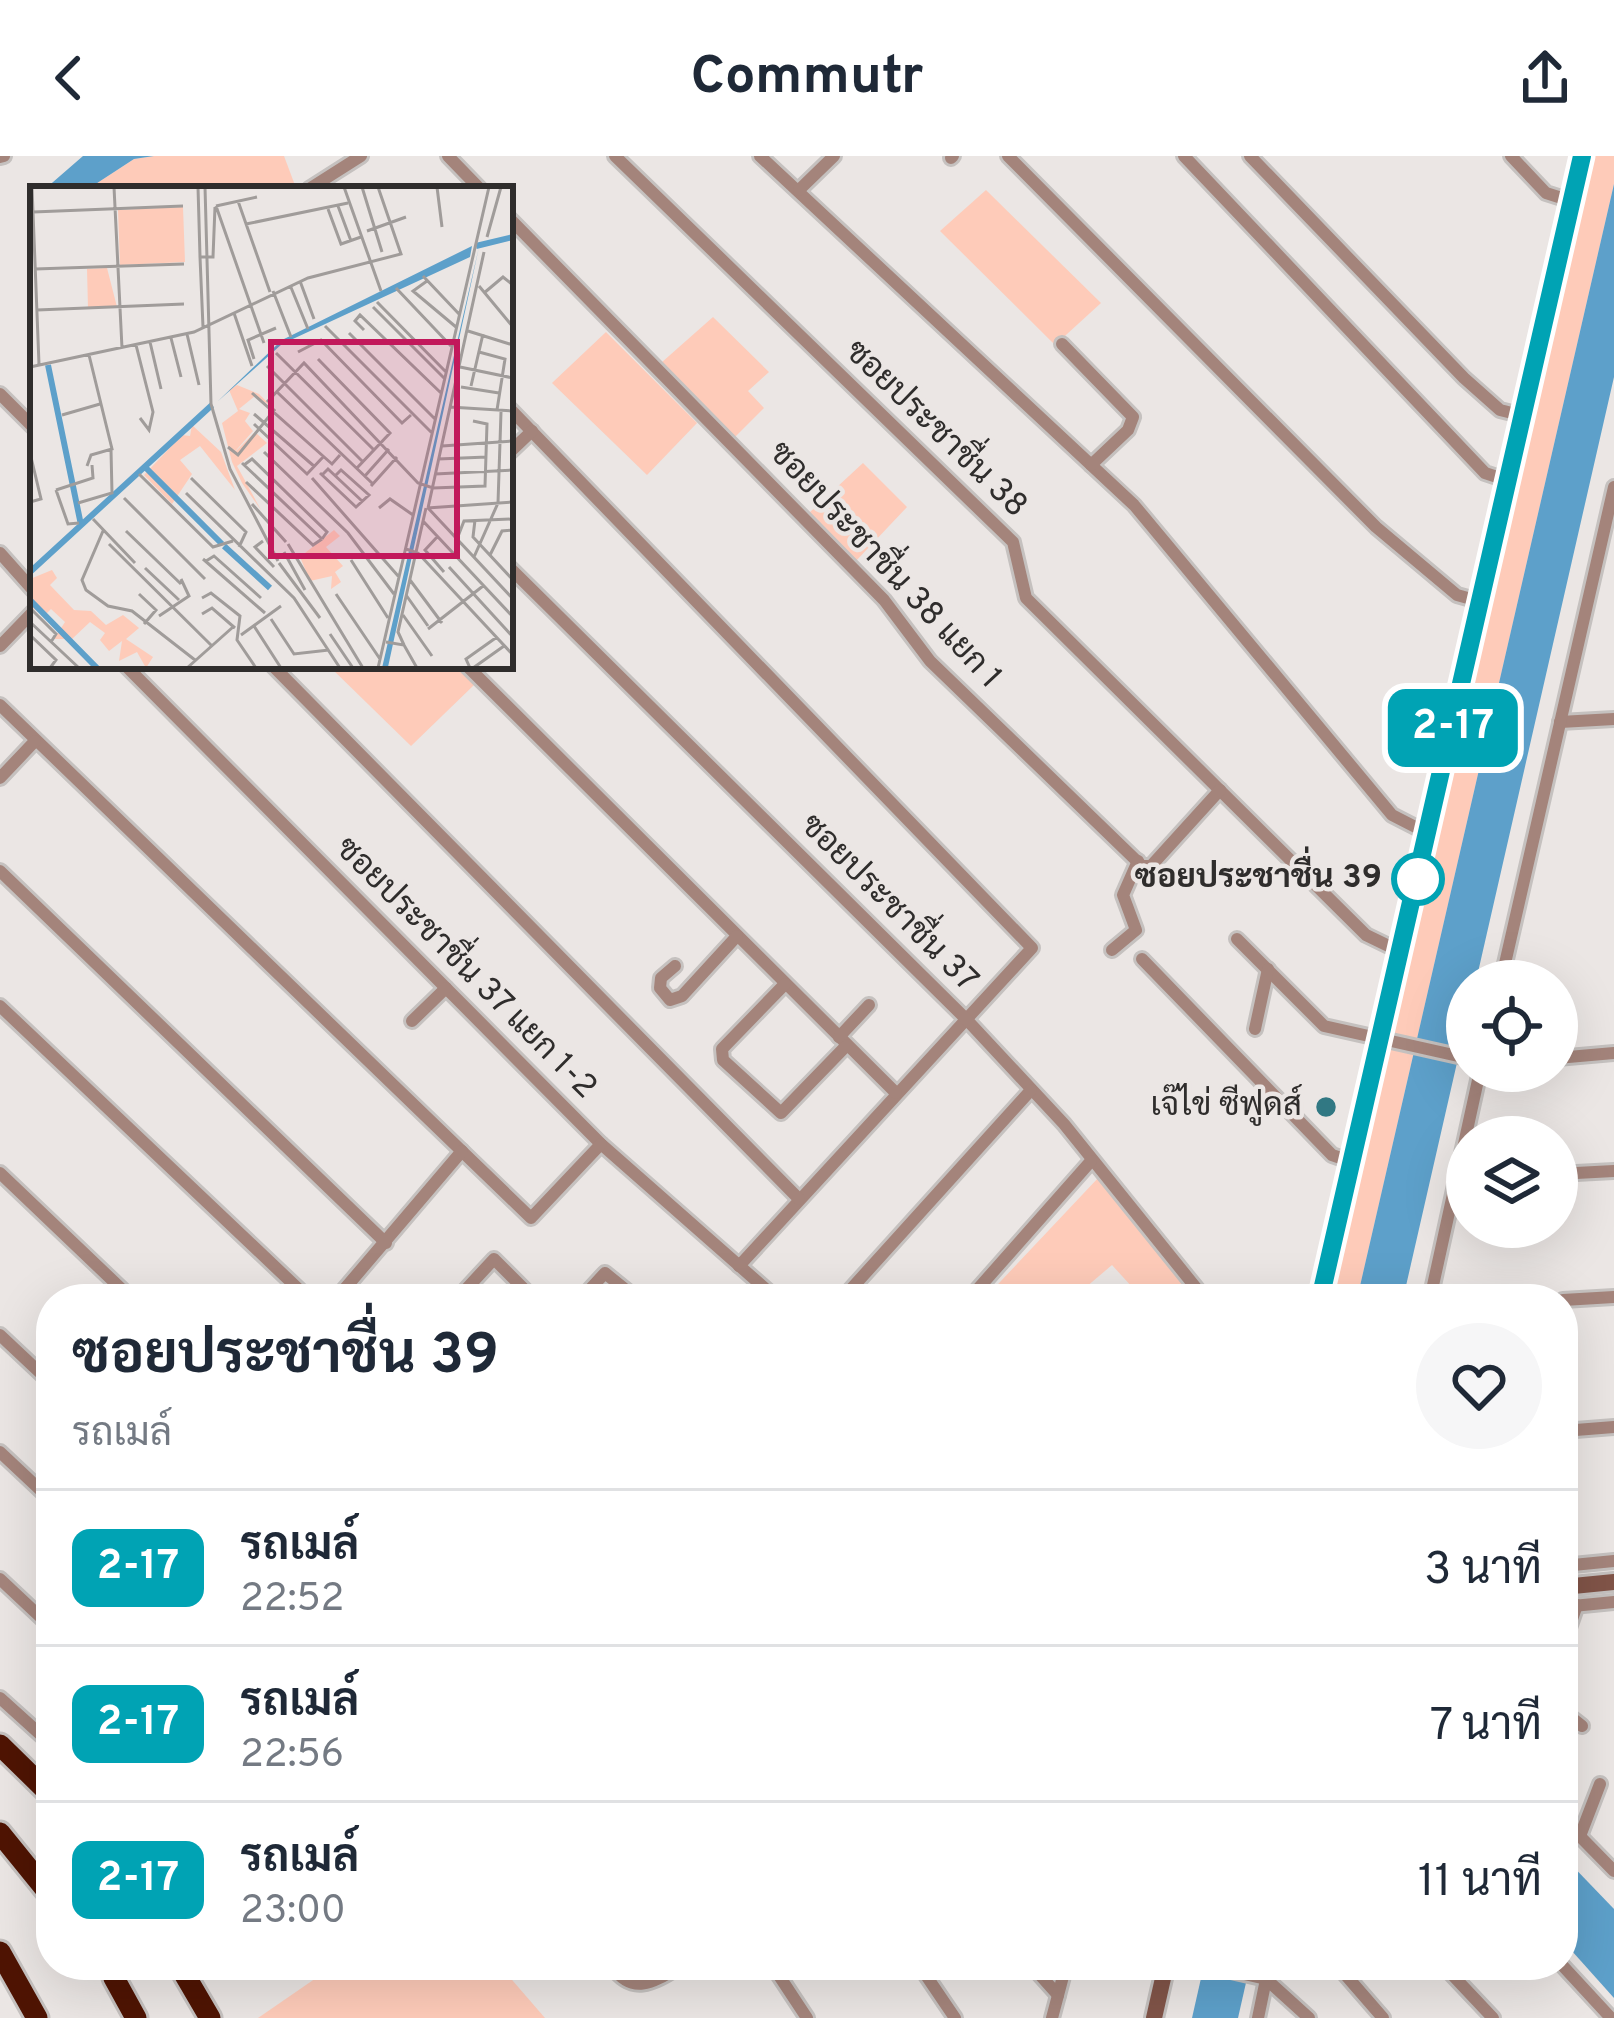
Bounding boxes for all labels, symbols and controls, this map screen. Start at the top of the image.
text: Commutr [691,44,923,113]
icon: back [36,45,102,111]
icon: share [1512,45,1578,111]
inset map [30,186,513,669]
street label: ซอยประชาชื่น 38 [835,323,1044,528]
street label: ซอยประชาชื่น 38 แยก 1 [758,425,1018,699]
line badge: 2-17 [1369,689,1537,767]
text: 2-17 [1412,701,1494,754]
street label: ซอยประชาชื่น 37 [790,797,995,1002]
street label: ซอยประชาชื่น 37 แยก 1-2 [325,821,613,1109]
place label: ซอยประชาชื่น 39 [1135,846,1382,900]
marker: ซอยประชาชื่น 39 [1393,854,1443,904]
map controls [1446,960,1578,1248]
button: locate [1446,960,1578,1092]
place label: เจ๊ไข่ ซีฟูดส์ [1150,1083,1302,1128]
marker: เจ๊ไข่ ซีฟูดส์ [1313,1094,1339,1120]
button: layers [1446,1116,1578,1248]
text: ซอยประชาชื่น 39 [72,1322,499,1394]
button: heart [1416,1323,1542,1449]
text: รถเมล์ [72,1411,172,1460]
text: รถเมล์ [240,1519,359,1576]
text: 2-17 [97,1541,179,1594]
text: 3 นาที [1424,1543,1542,1600]
text: 22:52 [240,1576,344,1625]
text: รถเมล์ [240,1675,359,1732]
text: 2-17 [97,1697,179,1750]
text: 7 นาที [1430,1699,1542,1756]
text: 22:56 [240,1732,344,1781]
text: รถเมล์ [240,1831,359,1888]
text: 2-17 [97,1853,179,1906]
text: 11 นาที [1418,1855,1542,1912]
text: 23:00 [240,1888,346,1937]

